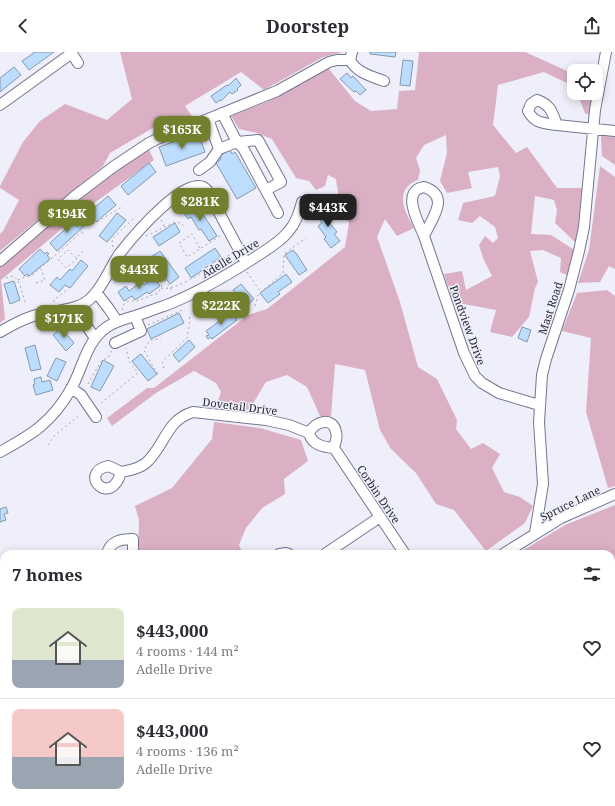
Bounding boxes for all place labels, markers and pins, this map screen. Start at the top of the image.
pin: $165K [154,116,210,150]
pin: $281K [172,188,228,222]
pin: $443K [300,194,356,228]
pin: $194K [39,200,95,234]
pin: $443K [111,256,167,290]
pin: $222K [193,292,249,326]
pin: $171K [36,305,92,339]

